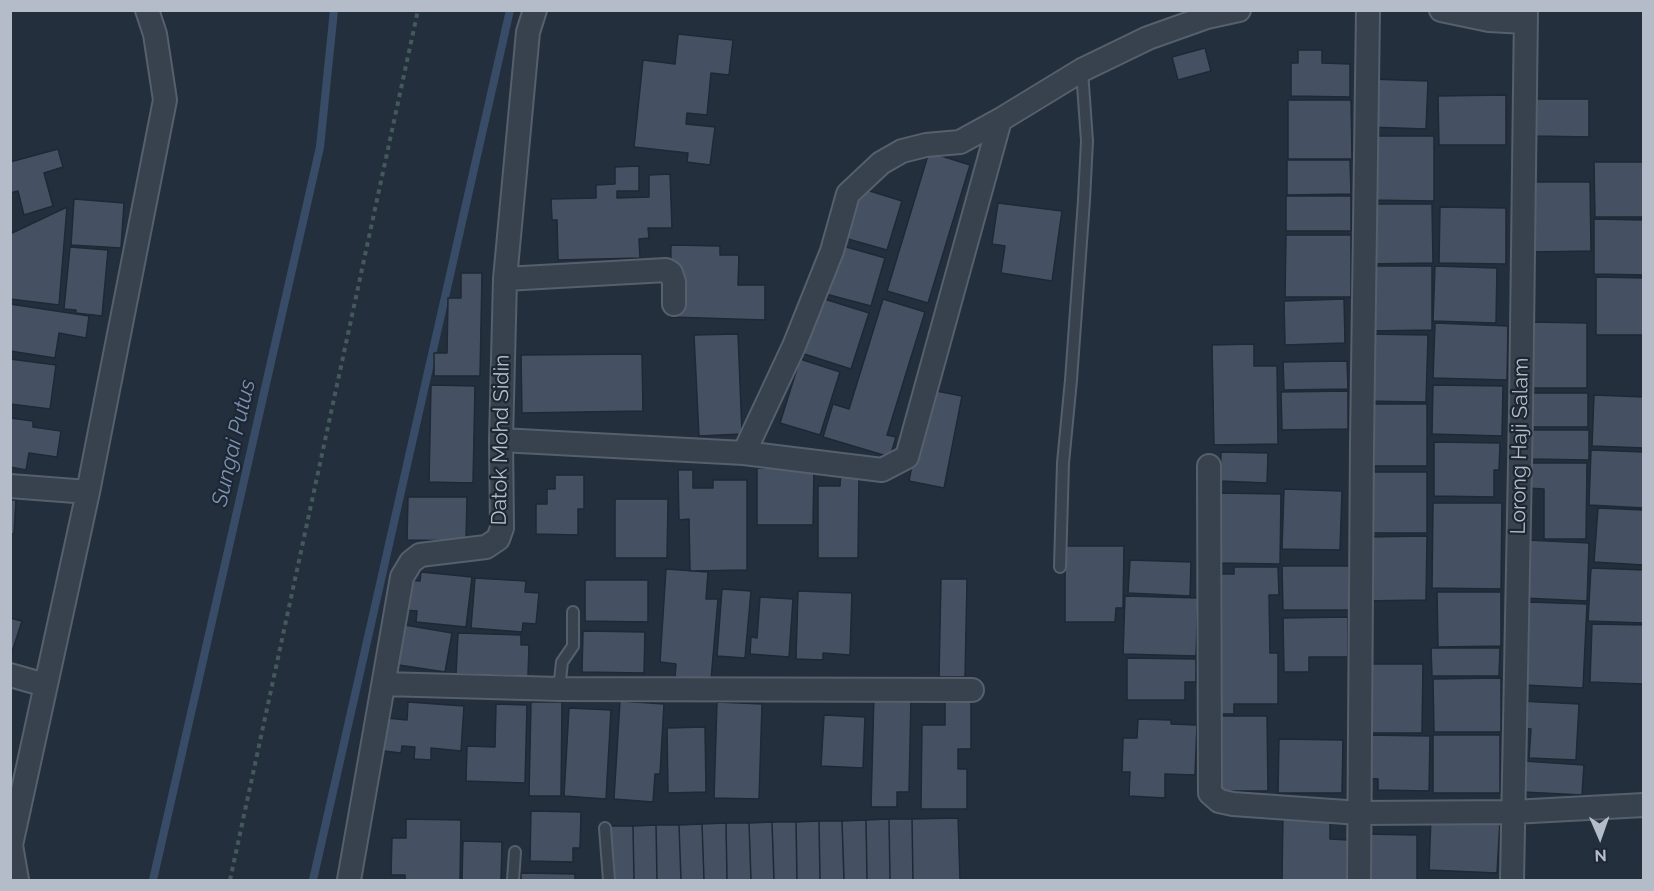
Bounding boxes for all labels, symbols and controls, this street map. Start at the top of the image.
street label: Datok Mohd Sidin [487,354,515,526]
street label: Lorong Haji Salam [1506,357,1534,535]
water label: Sungai Putus [207,377,261,509]
north arrow [1570,807,1630,867]
text: N [1594,846,1607,865]

